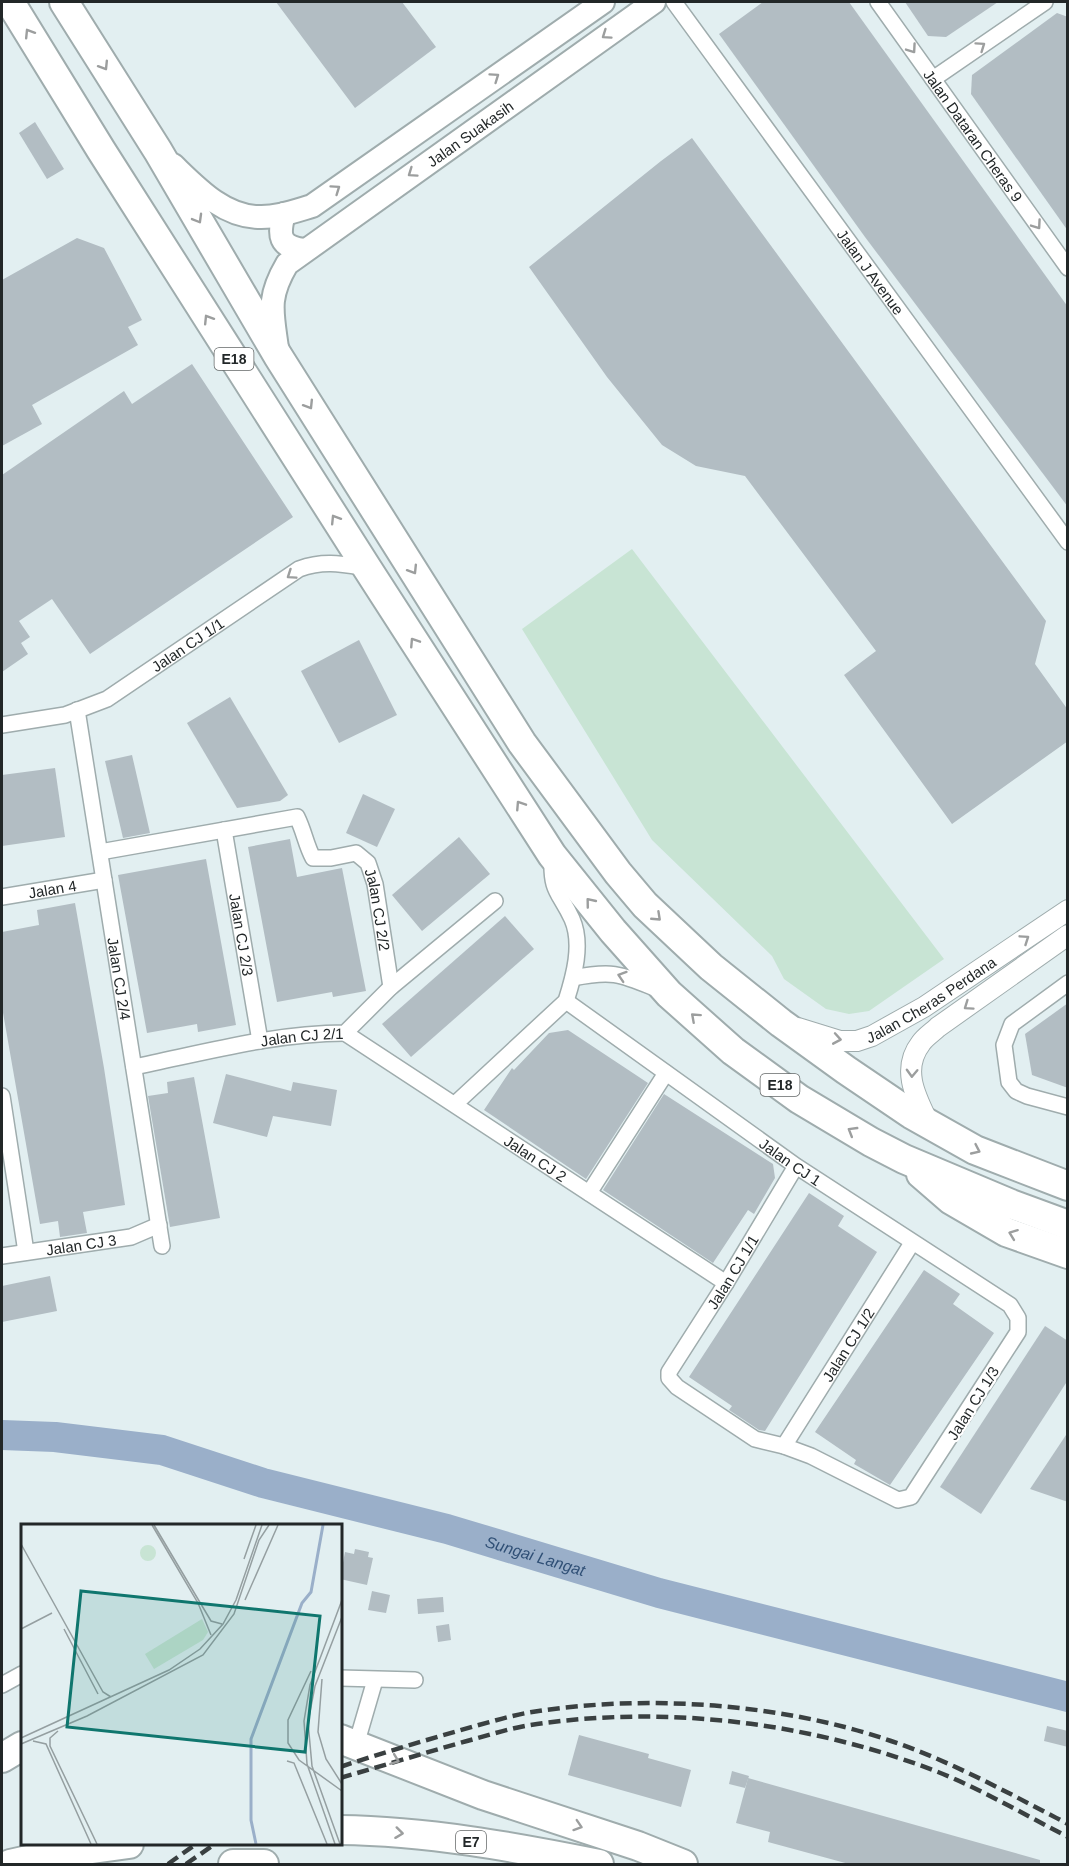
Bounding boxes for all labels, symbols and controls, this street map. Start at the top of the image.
one-way arrow [602,28,613,39]
one-way arrow [25,29,37,39]
one-way arrow [975,42,986,53]
one-way arrow [905,43,916,54]
one-way arrow [96,60,108,70]
street label: Jalan Dataran Cheras 9 [920,66,1026,205]
one-way arrow [489,73,500,84]
street label: Jalan Suakasih [424,97,516,170]
one-way arrow [408,166,419,177]
one-way arrow [329,185,340,196]
one-way arrow [191,213,202,223]
one-way arrow [1030,219,1041,230]
street label: Jalan J Avenue [834,226,908,318]
one-way arrow [204,315,216,325]
road number: E18 [214,348,254,370]
one-way arrow [302,399,314,409]
one-way arrow [331,515,343,525]
one-way arrow [406,564,418,574]
one-way arrow [286,567,297,578]
street label: Jalan CJ 1/1 [148,614,227,675]
one-way arrow [410,638,422,648]
one-way arrow [517,801,528,812]
street label: Jalan CJ 2/2 [362,866,394,952]
street label: Jalan 4 [27,876,78,901]
street label: Jalan CJ 2/3 [226,892,257,977]
one-way arrow [586,898,597,909]
one-way arrow [650,910,661,921]
one-way arrow [1018,935,1029,946]
street label: Jalan CJ 2/4 [105,936,135,1021]
street label: Jalan Cheras Perdana [864,952,999,1046]
one-way arrow [617,971,628,983]
one-way arrow [964,998,975,1009]
one-way arrow [691,1013,702,1024]
street label: Jalan CJ 2/1 [259,1024,344,1049]
one-way arrow [832,1032,842,1045]
one-way arrow [906,1068,919,1077]
road number: E18 [760,1074,800,1096]
one-way arrow [848,1126,858,1138]
street label: Jalan CJ 2 [501,1132,570,1185]
street label: Jalan CJ 1 [756,1134,824,1189]
one-way arrow [970,1142,981,1154]
one-way arrow [1008,1229,1019,1241]
street label: Jalan CJ 3 [45,1231,117,1258]
street label: Jalan CJ 1/1 [703,1232,761,1312]
street label: Jalan CJ 1/2 [819,1305,877,1384]
street label: Jalan CJ 1/3 [944,1363,1002,1443]
inset map [21,1524,342,1845]
water label: Sungai Langat [483,1533,588,1579]
one-way arrow [389,1753,400,1765]
one-way arrow [572,1819,583,1831]
one-way arrow [394,1826,403,1838]
road number: E7 [456,1831,486,1853]

